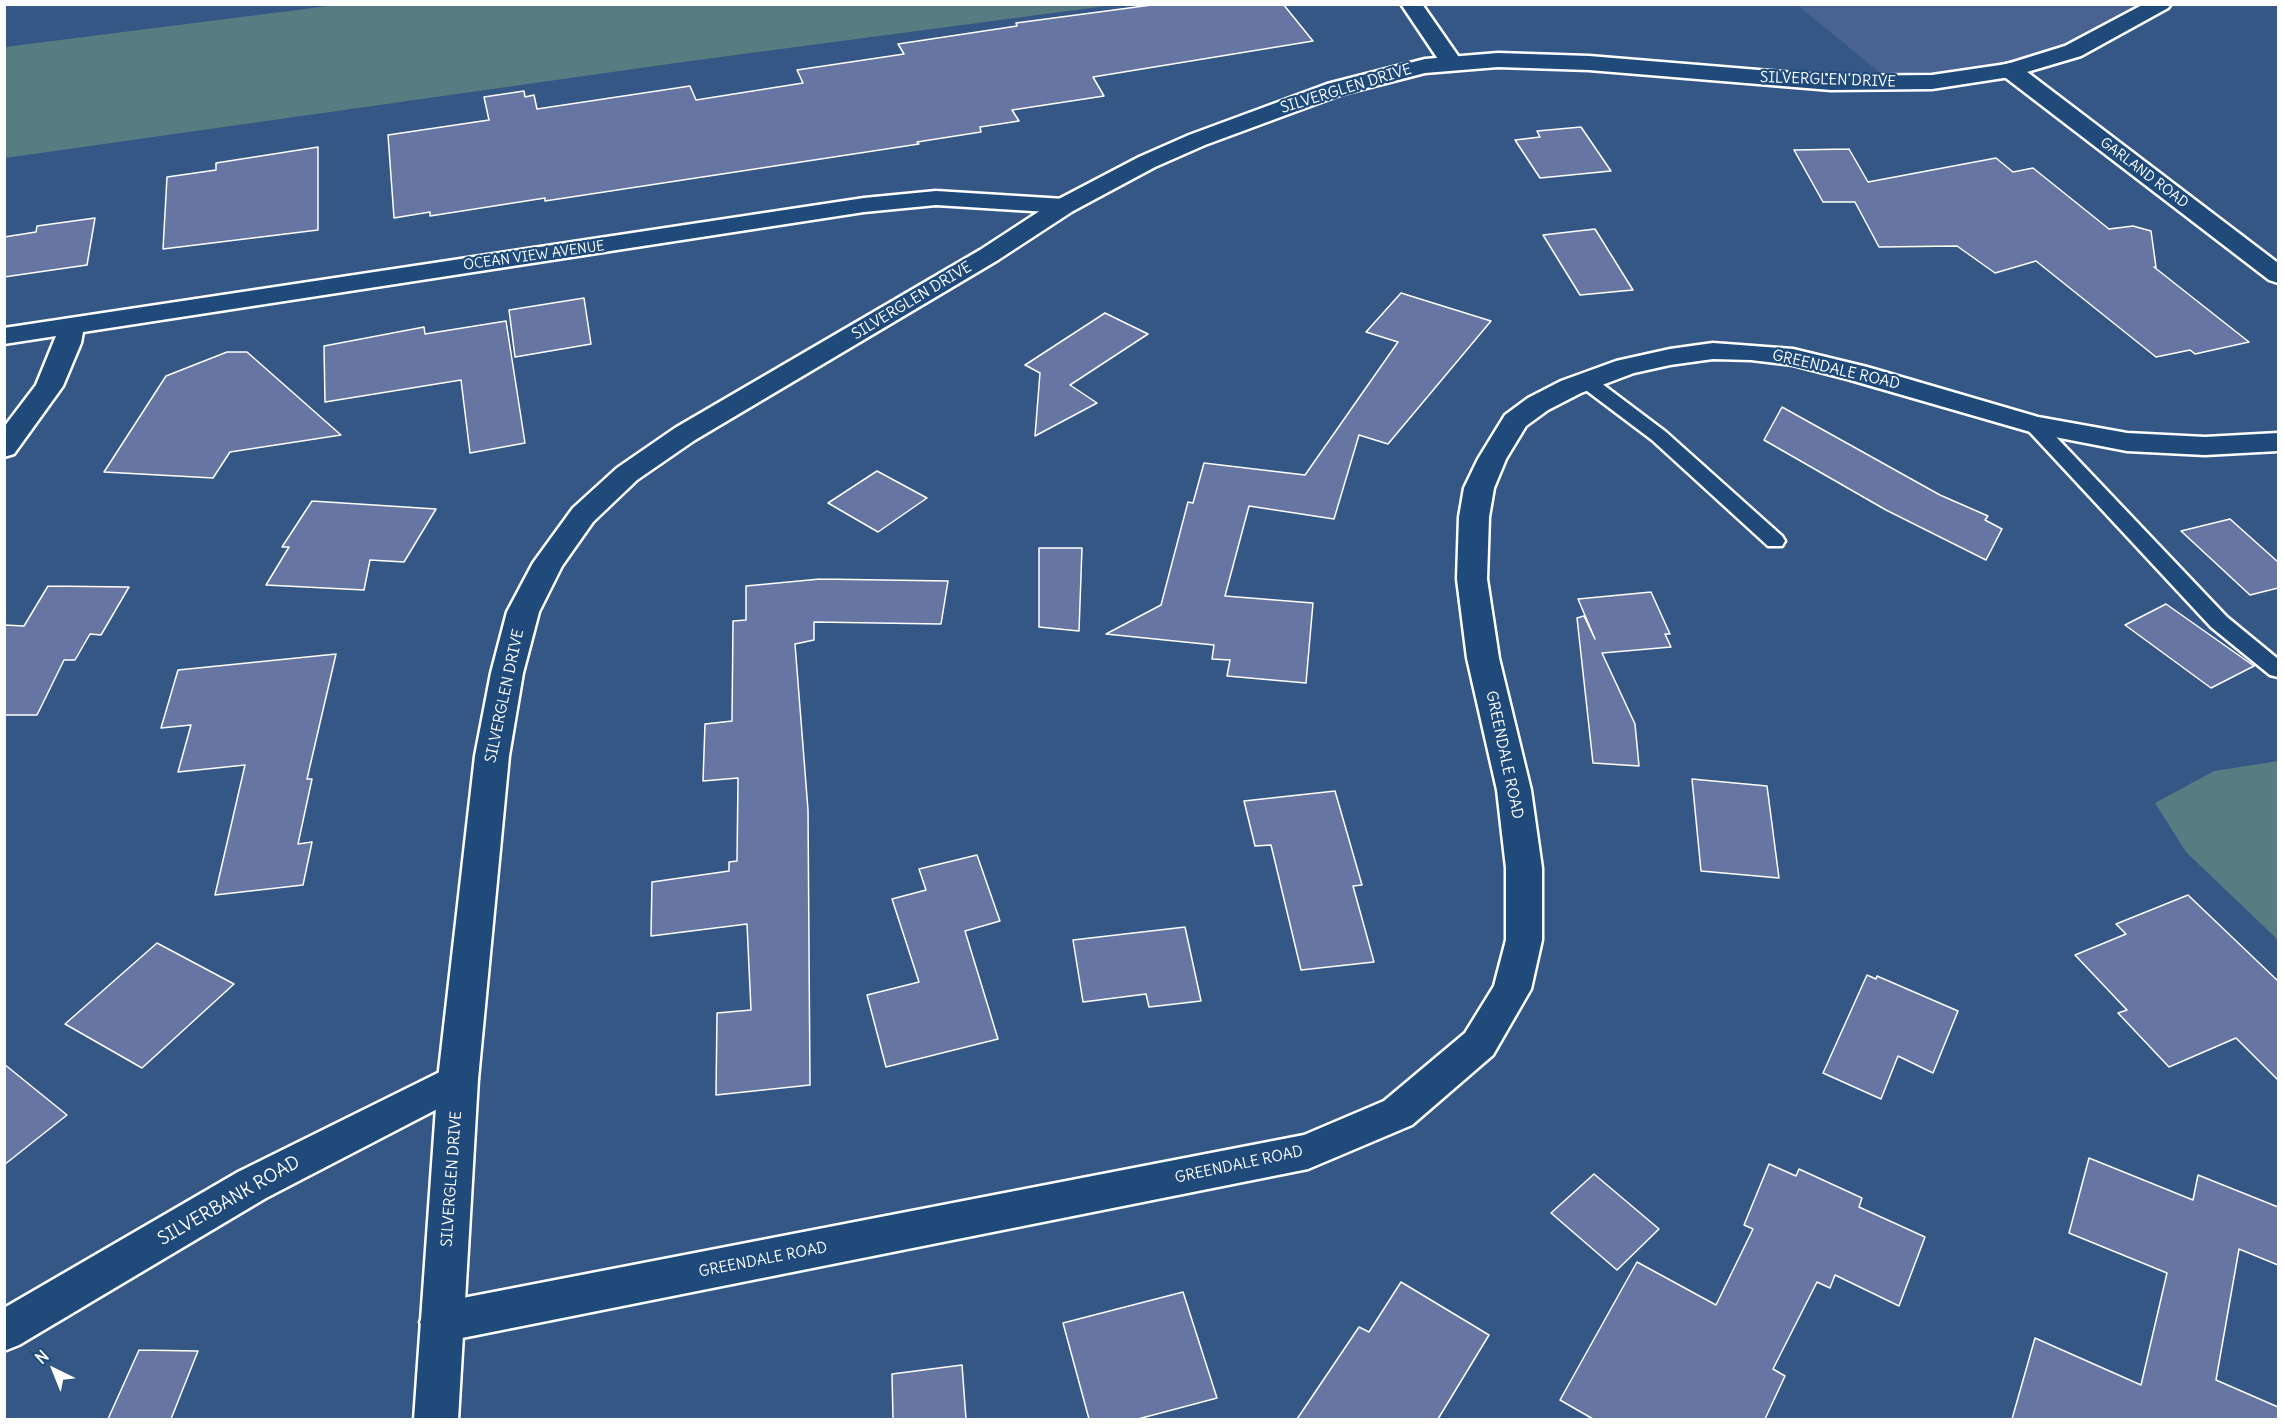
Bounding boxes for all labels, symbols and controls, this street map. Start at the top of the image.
street label: SILVERGLEN DRIVE [1278,60,1414,118]
street label: SILVERGLEN DRIVE [1760,69,1896,91]
street label: GARLAND ROAD [2097,134,2191,212]
street label: OCEAN VIEW AVENUE [462,238,606,274]
street label: SILVERGLEN DRIVE [849,258,975,344]
street label: GREENDALE ROAD [1770,347,1902,393]
street label: SILVERGLEN DRIVE [482,628,528,764]
street label: GREENDALE ROAD [1482,689,1526,821]
street label: SILVERGLEN DRIVE [438,1110,466,1248]
street label: GREENDALE ROAD [1173,1143,1305,1187]
street label: SILVERBANK ROAD [154,1152,304,1250]
street label: GREENDALE ROAD [697,1239,829,1281]
north arrow [24,1340,84,1400]
text: N [31,1346,53,1368]

